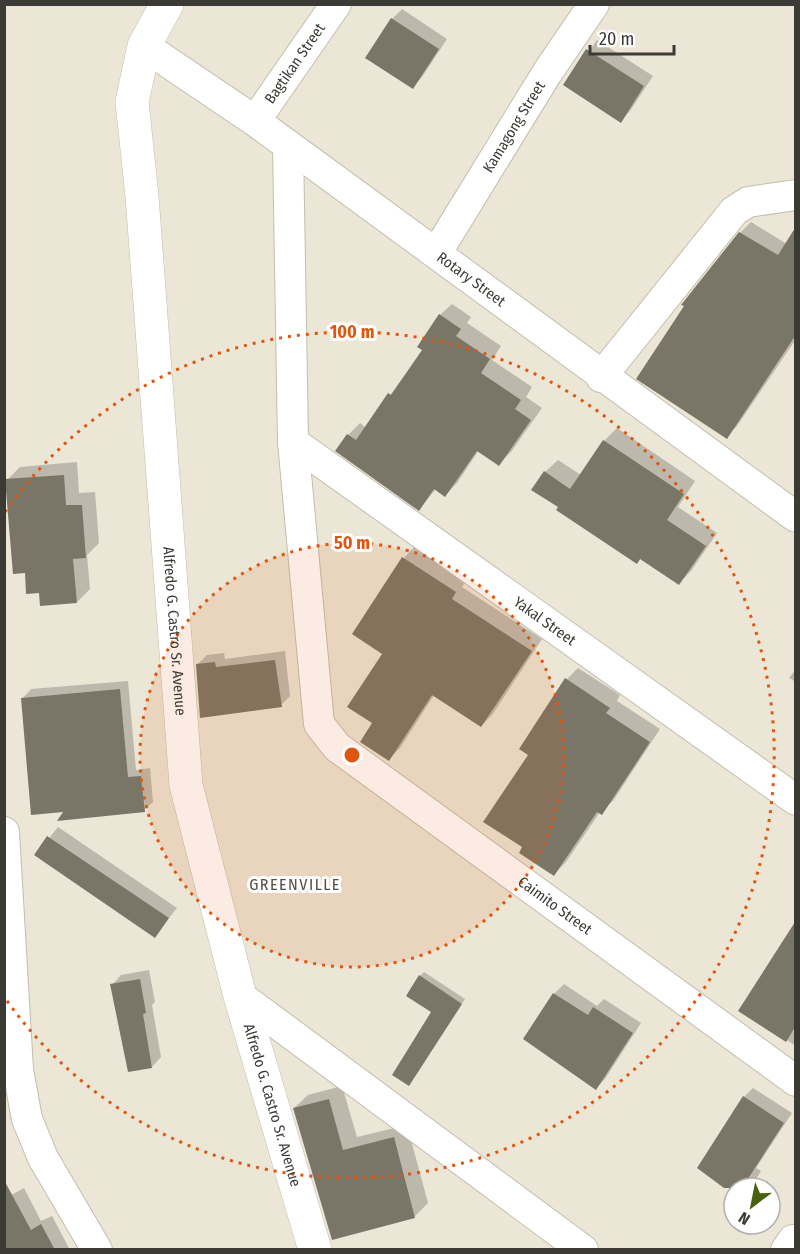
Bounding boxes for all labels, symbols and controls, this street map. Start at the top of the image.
scale bar [590,18,674,56]
street label: Bagtikan Street [261,20,329,107]
text: 20 m [599,28,634,50]
street label: Kamagong Street [479,78,549,176]
street label: Rotary Street [434,248,509,310]
text: 100 m [330,321,374,343]
text: 50 m [334,532,370,554]
street label: Alfredo G. Castro Sr. Avenue [159,546,190,716]
street label: Yakal Street [510,593,579,649]
centre of rings [342,745,362,765]
street label: Caimito Street [514,873,596,939]
district label: GREENVILLE [249,875,341,894]
street label: Alfredo G. Castro Sr. Avenue [240,1022,305,1189]
north arrow [722,1176,782,1236]
text: N [735,1208,753,1229]

